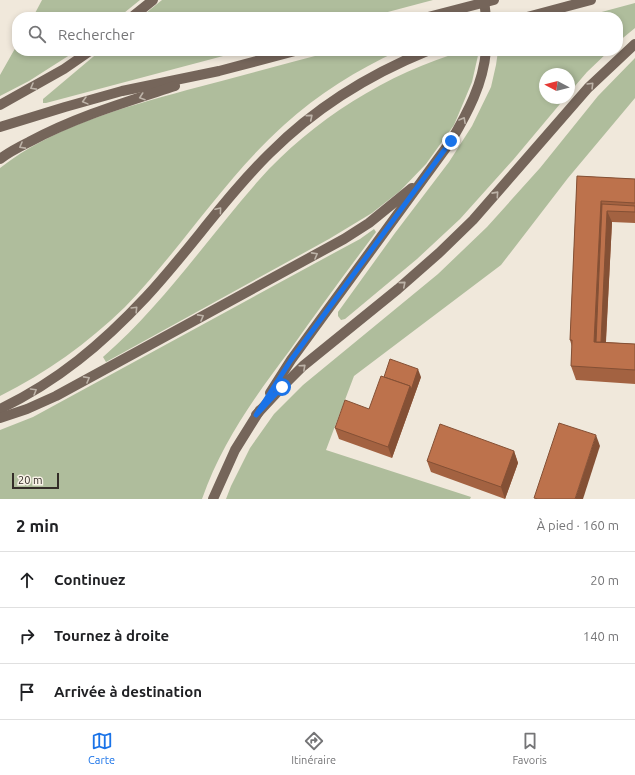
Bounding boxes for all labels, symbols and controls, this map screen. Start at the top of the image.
search box [12,12,623,56]
icon: search [26,23,48,45]
text: Rechercher [58,26,135,43]
north arrow [539,68,575,104]
one-way arrow [30,82,37,90]
one-way arrow [586,82,594,90]
one-way arrow [139,92,146,101]
one-way arrow [82,96,89,105]
one-way arrow [305,115,313,122]
one-way arrow [459,117,466,124]
route end [442,132,460,150]
one-way arrow [19,141,26,148]
one-way arrow [491,191,498,198]
one-way arrow [214,207,221,214]
one-way arrow [311,252,318,259]
one-way arrow [398,282,406,289]
one-way arrow [130,306,137,314]
one-way arrow [196,314,204,322]
one-way arrow [298,364,306,372]
one-way arrow [82,377,90,384]
route start [273,378,291,396]
one-way arrow [30,388,37,395]
scale bar [12,471,59,490]
text: 20 m [18,474,42,486]
text: 2 min [16,516,59,535]
text: À pied · 160 m [537,518,619,532]
icon: ahead [16,569,38,591]
text: Continuez [54,571,125,588]
text: 20 m [590,573,619,587]
icon: right [16,625,38,647]
text: Tournez à droite [54,627,169,644]
text: 140 m [583,629,619,643]
icon: arrive [16,681,38,703]
text: Arrivée à destination [54,683,202,700]
tab: Carte [88,730,115,766]
tab: Itinéraire [291,730,336,766]
tab: Favoris [512,730,547,766]

